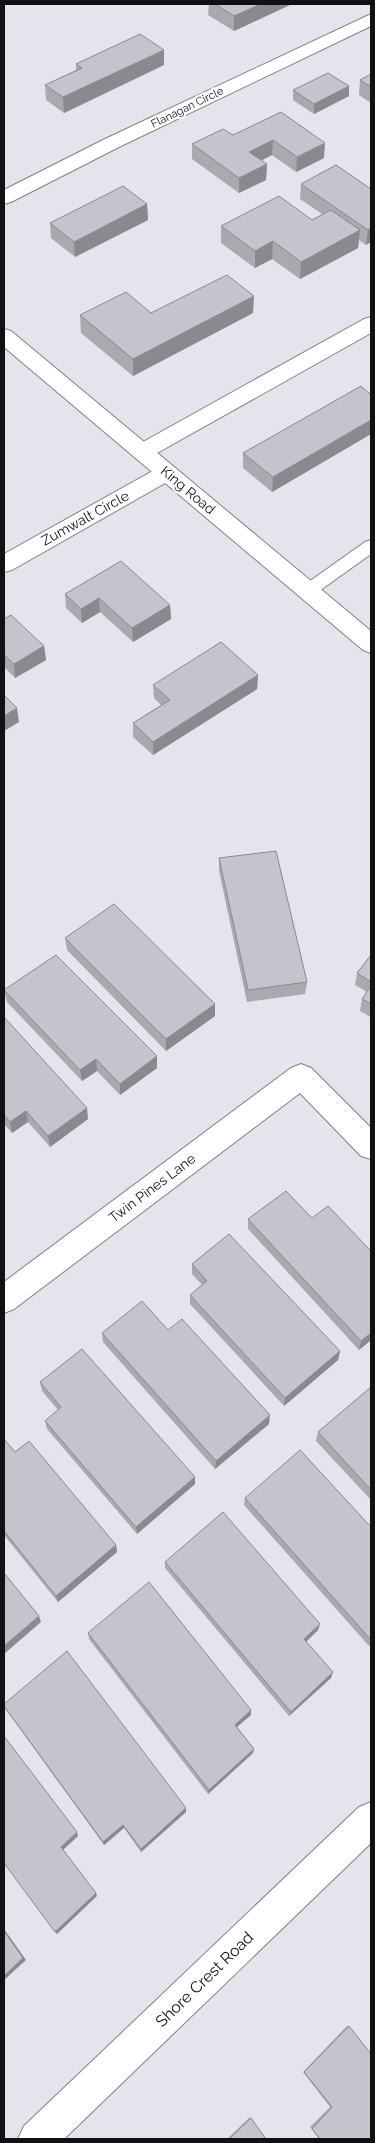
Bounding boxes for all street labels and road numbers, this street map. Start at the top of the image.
street label: Flanagan Circle [149,84,226,131]
street label: King Road [158,463,218,517]
street label: Zumwalt Circle [38,487,132,549]
street label: Twin Pines Lane [106,1150,198,1226]
street label: Shore Crest Road [151,1928,257,2031]

